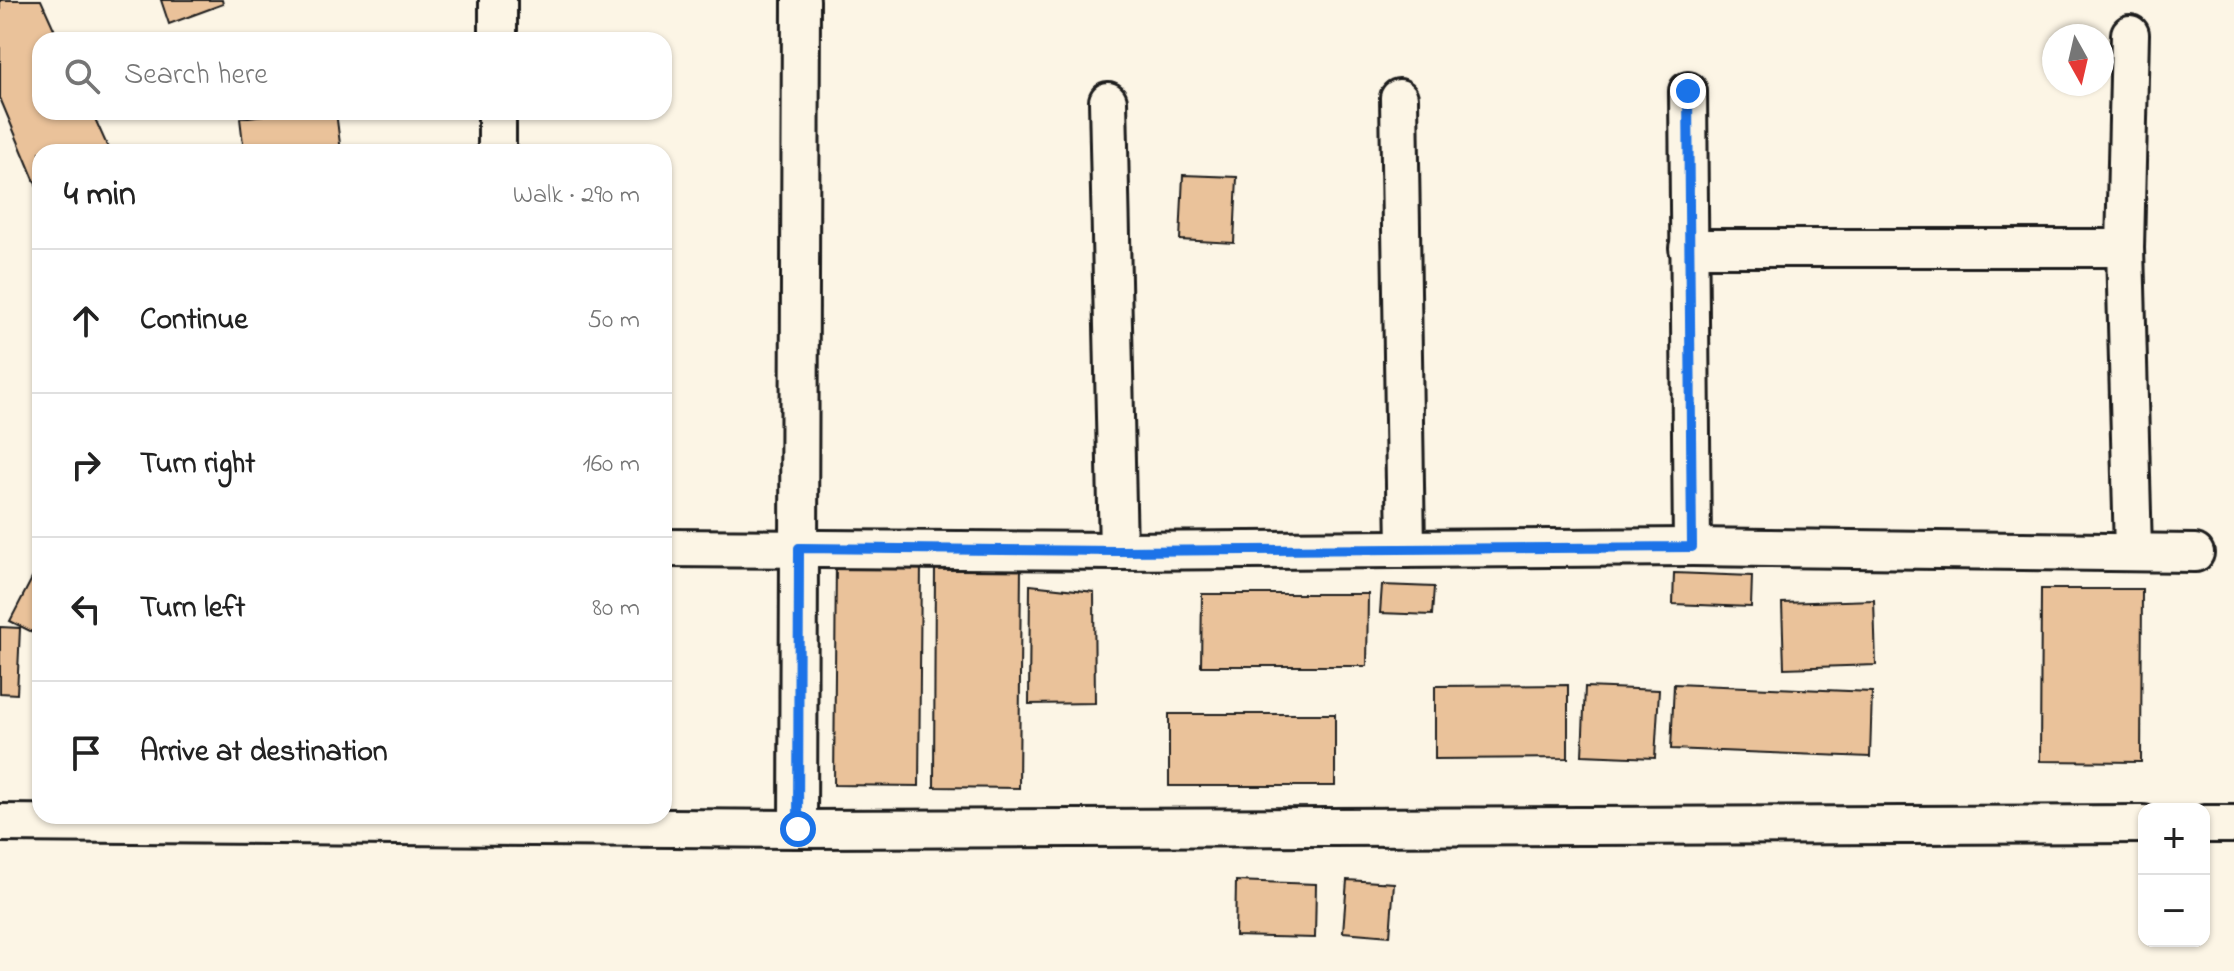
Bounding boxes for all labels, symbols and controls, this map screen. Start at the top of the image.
north arrow [2042,24,2114,96]
search box [32,32,672,120]
icon: search [60,54,104,98]
text: Search here [124,54,268,98]
route end [1670,73,1706,109]
text: 4 min [64,171,136,221]
text: Walk · 290 m [513,177,640,215]
icon: ahead [64,299,108,343]
text: Continue [140,299,248,343]
text: 50 m [587,302,640,340]
icon: right [64,443,108,487]
text: Turn right [140,443,255,487]
text: 160 m [582,446,640,484]
icon: left [64,587,108,631]
text: Turn left [140,587,245,631]
text: 80 m [592,590,640,628]
icon: arrive [64,731,108,775]
text: Arrive at destination [140,731,388,775]
map controls [2138,803,2210,947]
button: + [2138,803,2210,875]
route start [780,811,816,847]
button: − [2138,875,2210,947]

